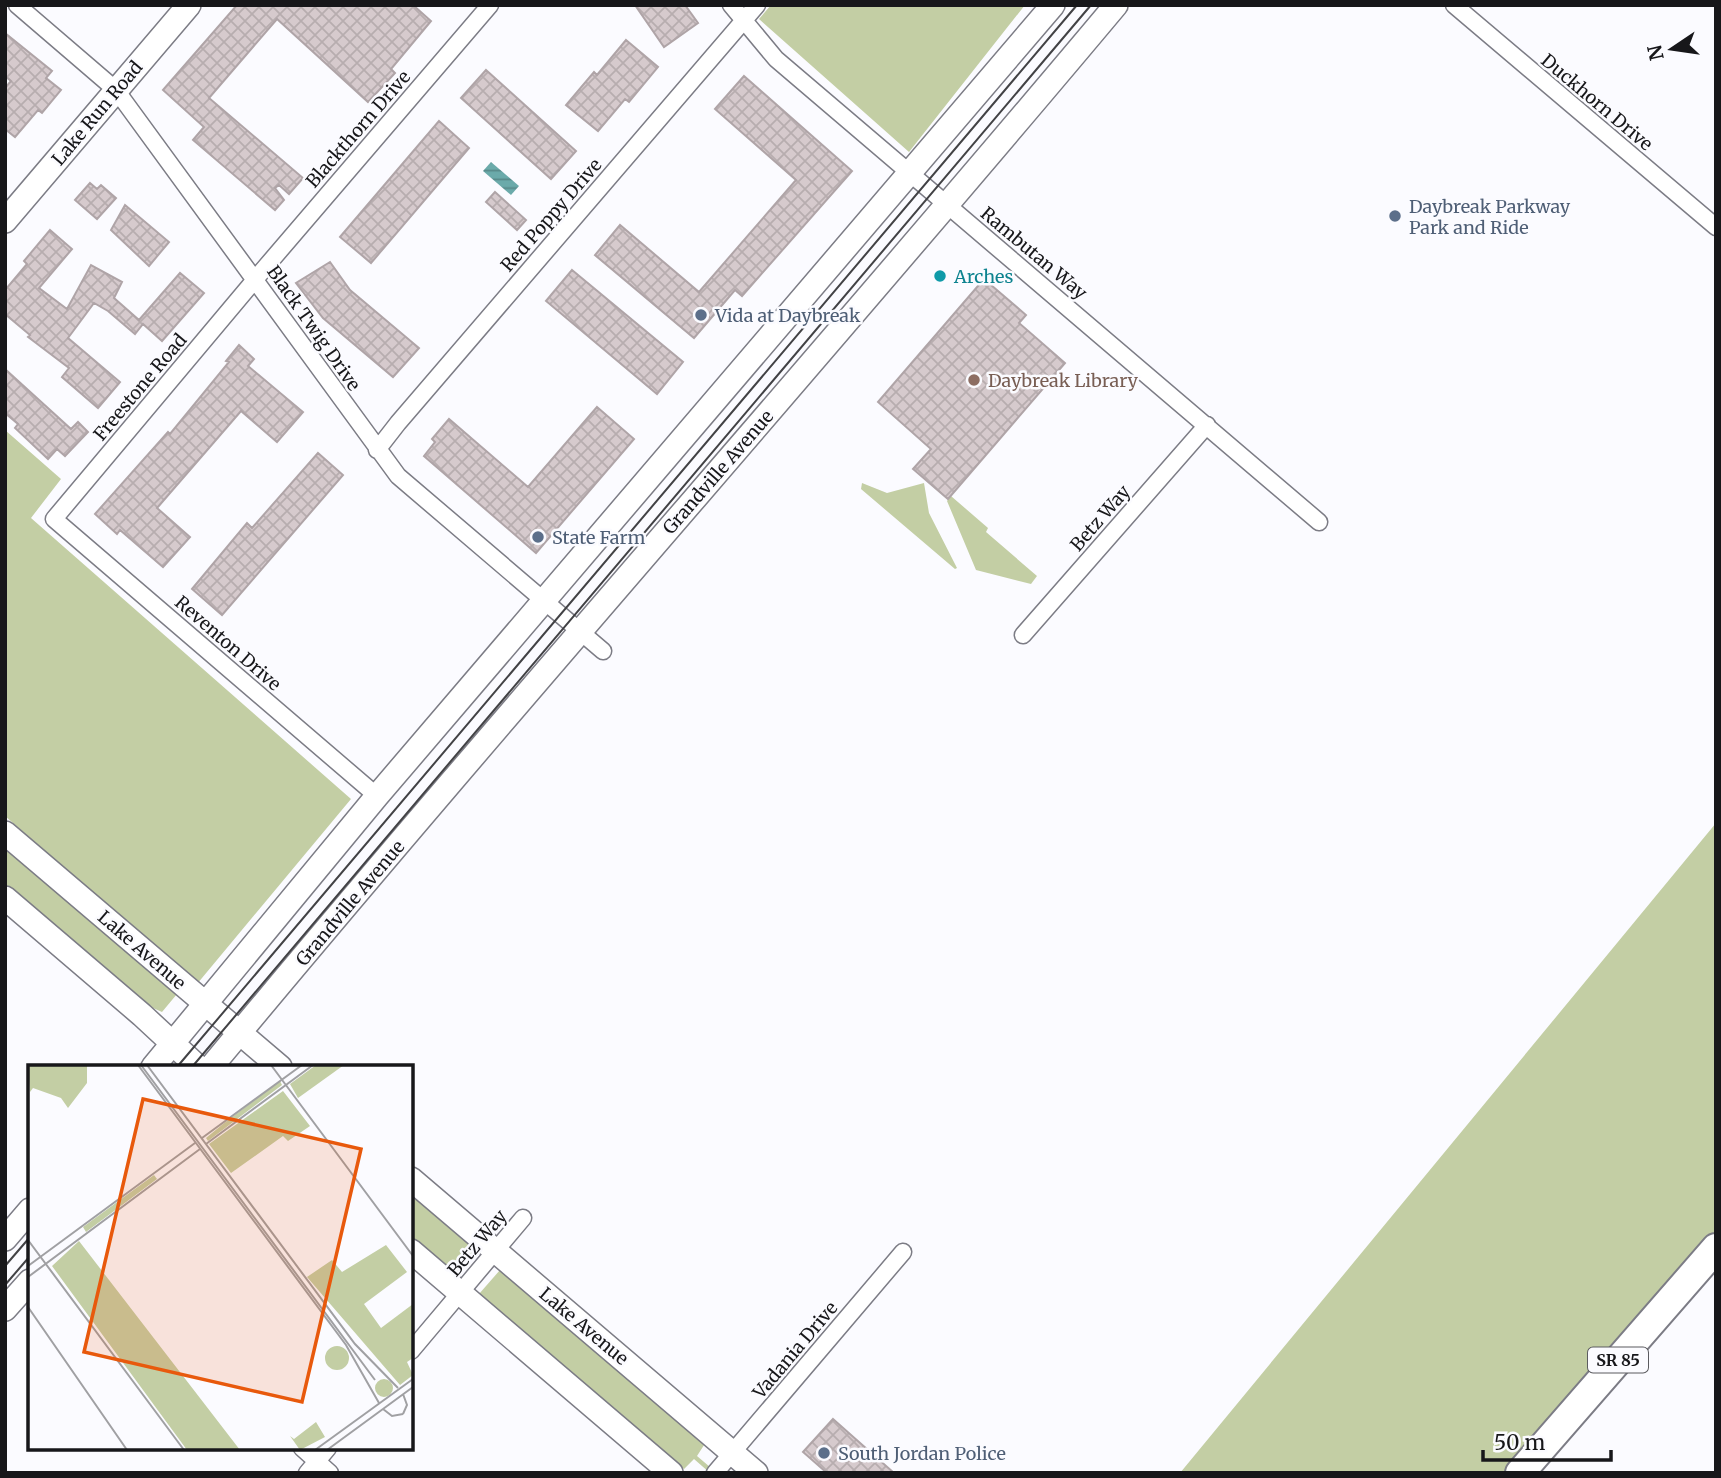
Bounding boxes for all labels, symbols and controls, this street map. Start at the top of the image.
north arrow [1637,14,1707,84]
text: N [1642,43,1669,63]
street label: Duckhorn Drive [1537,49,1657,155]
street label: Lake Run Road [47,56,147,170]
street label: Blackthorn Drive [301,66,415,192]
street label: Red Poppy Drive [496,154,606,276]
place label: Daybreak Parkway Park and Ride [1409,195,1571,239]
street label: Rambutan Way [976,202,1092,305]
marker: Daybreak Parkway Park and Ride [1387,208,1403,224]
street label: Black Twig Drive [262,261,366,395]
place label: Arches [953,265,1014,288]
marker: Arches [932,268,948,284]
place label: Vida at Daybreak [714,304,861,327]
marker: Vida at Daybreak [693,307,709,323]
street label: Freestone Road [89,329,192,445]
place label: Daybreak Library [988,369,1139,392]
marker: Daybreak Library [966,372,982,388]
street label: Grandville Avenue [658,405,778,539]
street label: Betz Way [1065,480,1135,556]
place label: State Farm [552,526,646,549]
marker: State Farm [530,529,546,545]
street label: Reventon Drive [170,591,286,695]
street label: Grandville Avenue [291,835,409,971]
street label: Lake Avenue [93,906,191,994]
inset map [28,1065,413,1450]
street label: Betz Way [442,1205,512,1281]
street label: Lake Avenue [535,1282,633,1370]
street label: Vadania Drive [747,1297,842,1404]
road number: SR 85 [1588,1348,1648,1372]
scale bar [1483,1418,1611,1462]
text: 50 m [1494,1429,1545,1456]
place label: South Jordan Police [838,1442,1006,1465]
marker: South Jordan Police [816,1445,832,1461]

